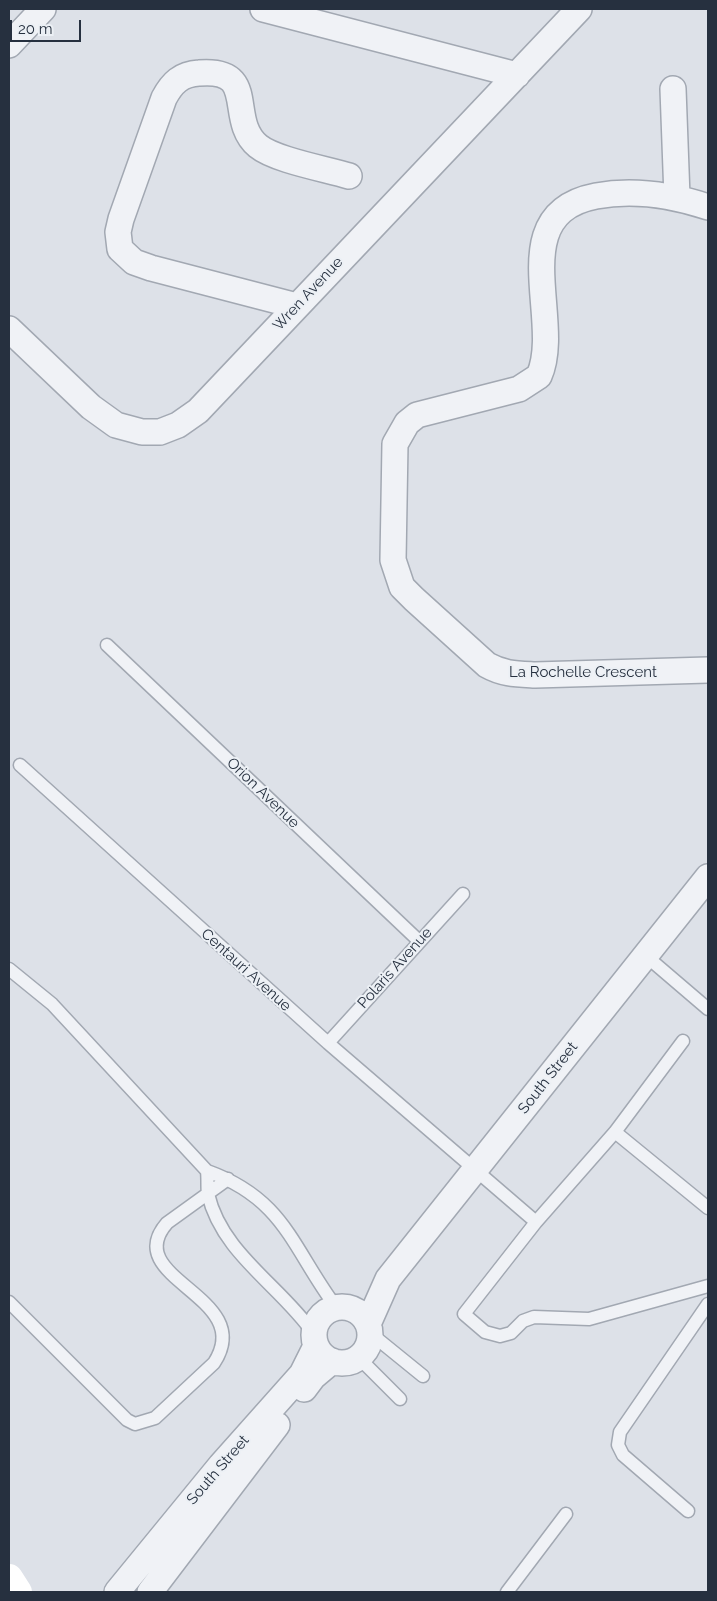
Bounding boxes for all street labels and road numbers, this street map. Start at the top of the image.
street label: Wren Avenue [269,253,347,335]
street label: La Rochelle Crescent [509,663,657,681]
street label: Orion Avenue [223,754,303,832]
street label: Polaris Avenue [354,924,436,1012]
street label: Centauri Avenue [197,925,295,1015]
street label: South Street [514,1039,582,1117]
street label: South Street [183,1432,253,1508]

